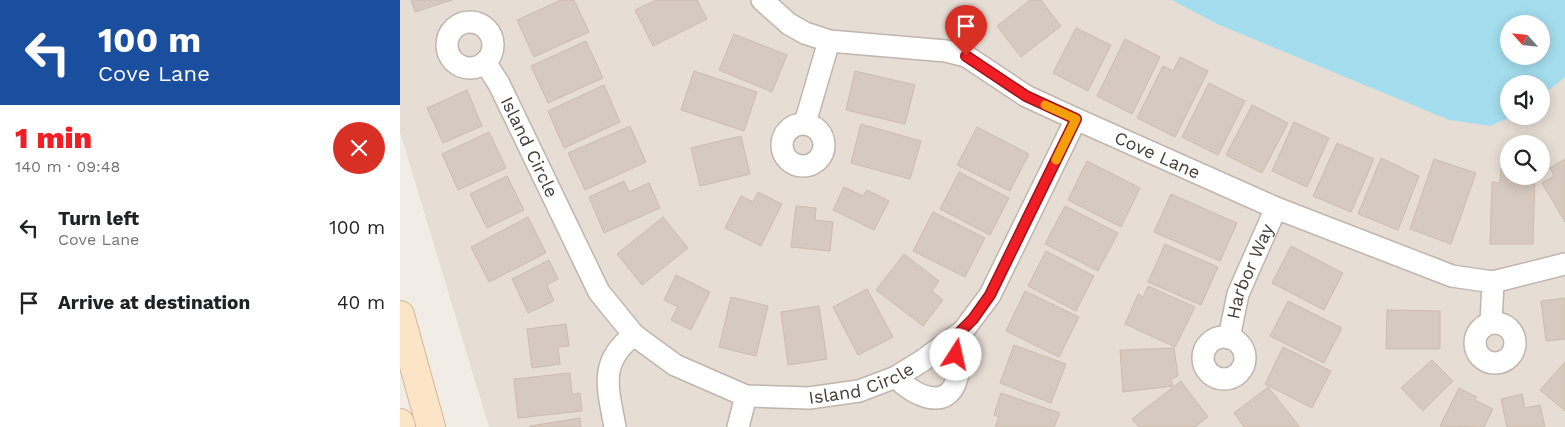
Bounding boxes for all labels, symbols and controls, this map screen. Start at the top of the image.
pin [945,5,987,56]
icon: arrive [952,12,980,40]
north arrow [1500,15,1550,65]
map controls [1500,15,1550,185]
text: 100 m [98,19,201,61]
icon: left [15,20,80,85]
text: Cove Lane [98,61,210,86]
button: sound [1500,75,1550,125]
street label: Island Circle [497,93,563,201]
text: 1 min [15,120,92,155]
button: close [333,122,385,174]
street label: Cove Lane [1111,127,1204,183]
button: search [1500,135,1550,185]
text: 140 m · 09:48 [15,157,120,176]
text: Turn left [58,207,139,230]
icon: left [15,214,43,242]
text: 100 m [329,216,385,239]
street label: Harbor Way [1222,220,1278,321]
text: Cove Lane [58,230,139,249]
icon: arrive [15,289,43,317]
text: Arrive at destination [58,291,250,314]
text: 40 m [337,291,385,314]
position arrow [929,328,981,380]
street label: Island Circle [807,358,917,408]

